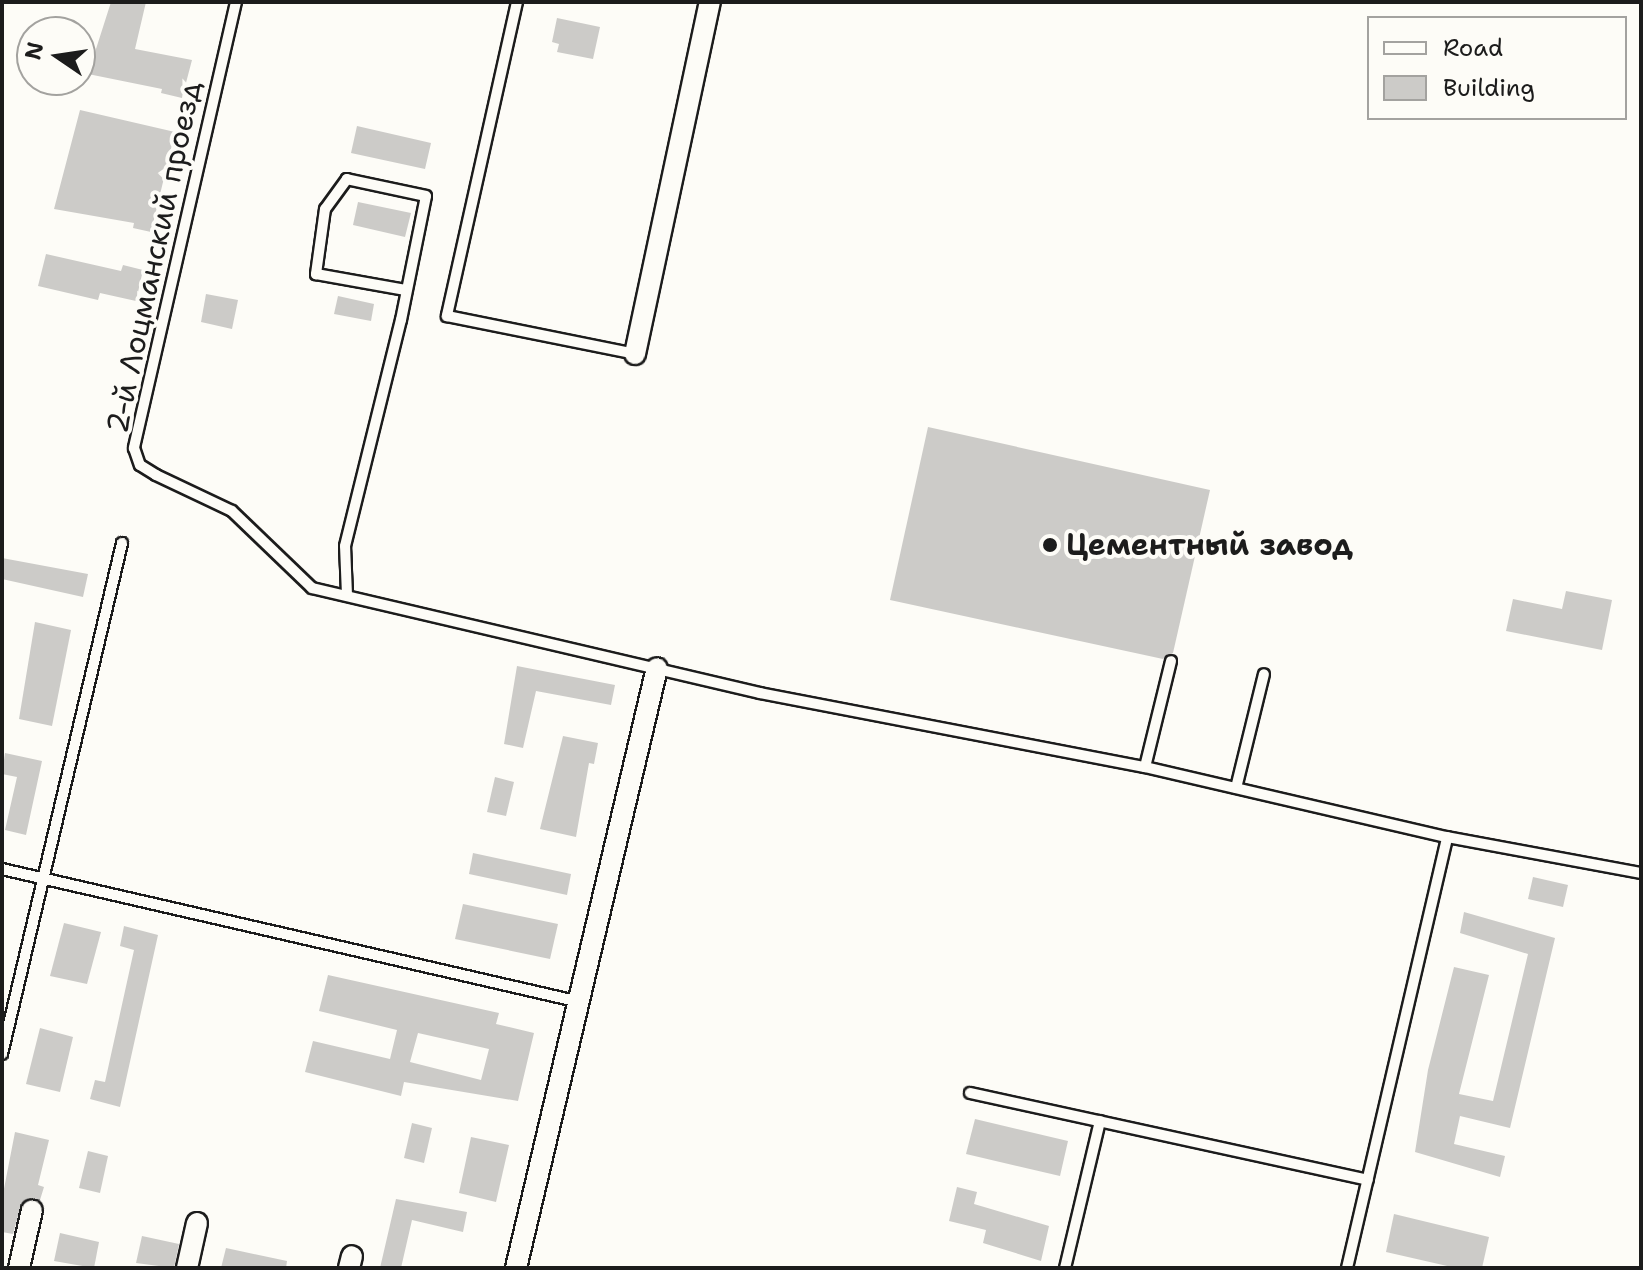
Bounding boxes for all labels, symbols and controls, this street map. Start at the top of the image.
north arrow [16,16,96,96]
legend [1367,16,1627,120]
text: Road [1443,32,1503,64]
text: N [18,39,50,63]
text: Building [1443,72,1535,104]
street label: 2-й Лоцманский проезд [99,78,209,436]
place label: Цементный завод [1066,527,1353,563]
marker: Цементный завод [1041,536,1059,554]

